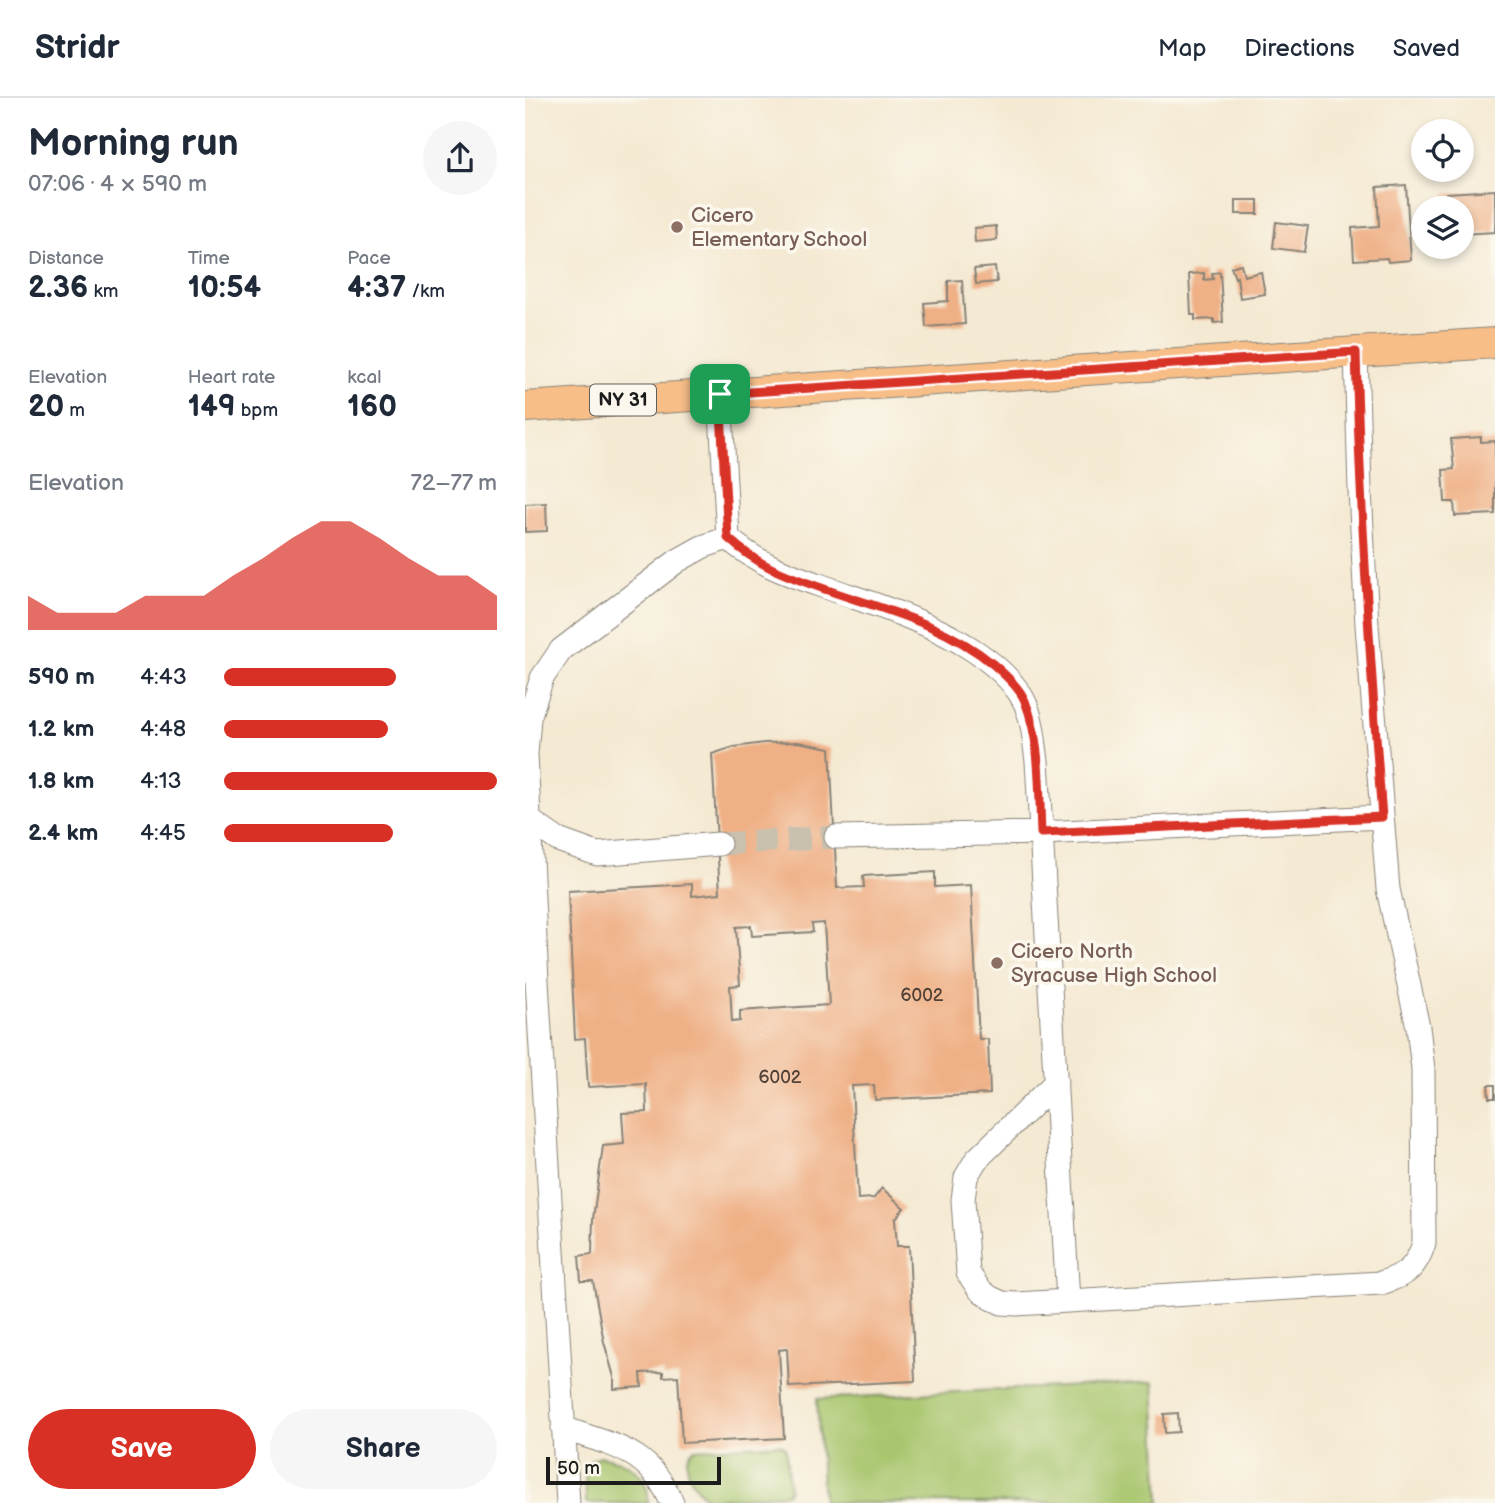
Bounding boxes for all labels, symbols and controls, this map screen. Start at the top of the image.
text: Stridr [35,28,120,68]
text: Map [1158,34,1206,63]
text: Directions [1244,34,1355,63]
text: Saved [1393,34,1460,63]
map controls [1411,119,1474,259]
button: locate [1411,119,1474,182]
text: Morning run [28,121,239,166]
button: share [423,121,497,195]
text: 07:06 · 4 × 590 m [28,170,207,198]
button: layers [1411,196,1474,259]
place label: Cicero Elementary School [691,203,867,252]
marker: Cicero Elementary School [669,219,685,235]
text: Distance [28,247,104,270]
text: Time [188,247,230,270]
text: Pace [347,247,391,270]
text: 2.36 [28,270,88,306]
text: 10:54 [188,270,261,306]
text: 4:37 [347,270,406,306]
text: km [88,280,118,303]
text: /km [406,280,445,303]
pin [690,364,750,424]
text: Elevation [28,366,107,389]
text: Heart rate [188,366,275,389]
text: kcal [347,366,381,389]
icon: arrive [701,375,739,413]
road number: NY 31 [590,384,656,416]
text: 20 [28,389,64,425]
text: 149 [188,389,236,425]
text: 160 [347,389,397,425]
text: m [64,399,85,422]
text: bpm [236,399,278,422]
text: Elevation [28,469,124,497]
text: 72–77 m [411,469,497,497]
text: 590 m [28,663,95,691]
text: 4:43 [140,663,187,691]
text: 1.2 km [28,715,94,743]
text: 4:48 [140,715,186,743]
text: 1.8 km [28,767,94,795]
text: 4:13 [140,767,182,795]
text: 2.4 km [28,819,98,847]
text: 4:45 [140,819,186,847]
place label: Cicero North Syracuse High School [1011,939,1217,988]
marker: Cicero North Syracuse High School [989,955,1005,971]
house number: 6002 [901,985,944,1006]
house number: 6002 [759,1067,802,1088]
button: Save [28,1409,256,1489]
button: Share [270,1409,497,1489]
scale bar [546,1454,721,1486]
text: 50 m [557,1457,600,1480]

